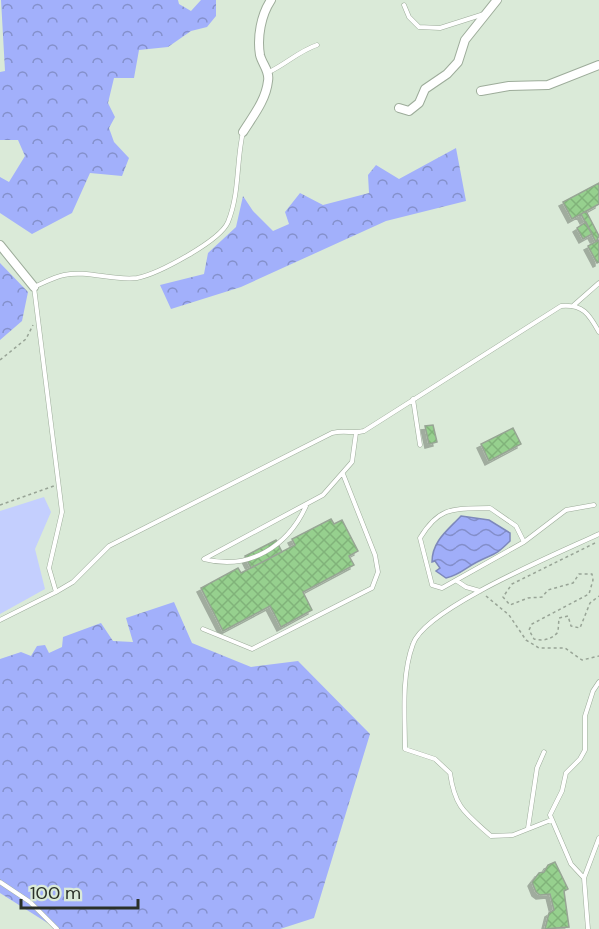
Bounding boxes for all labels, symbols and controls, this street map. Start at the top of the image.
scale bar [21,872,138,910]
text: 100 m [30,881,81,905]

